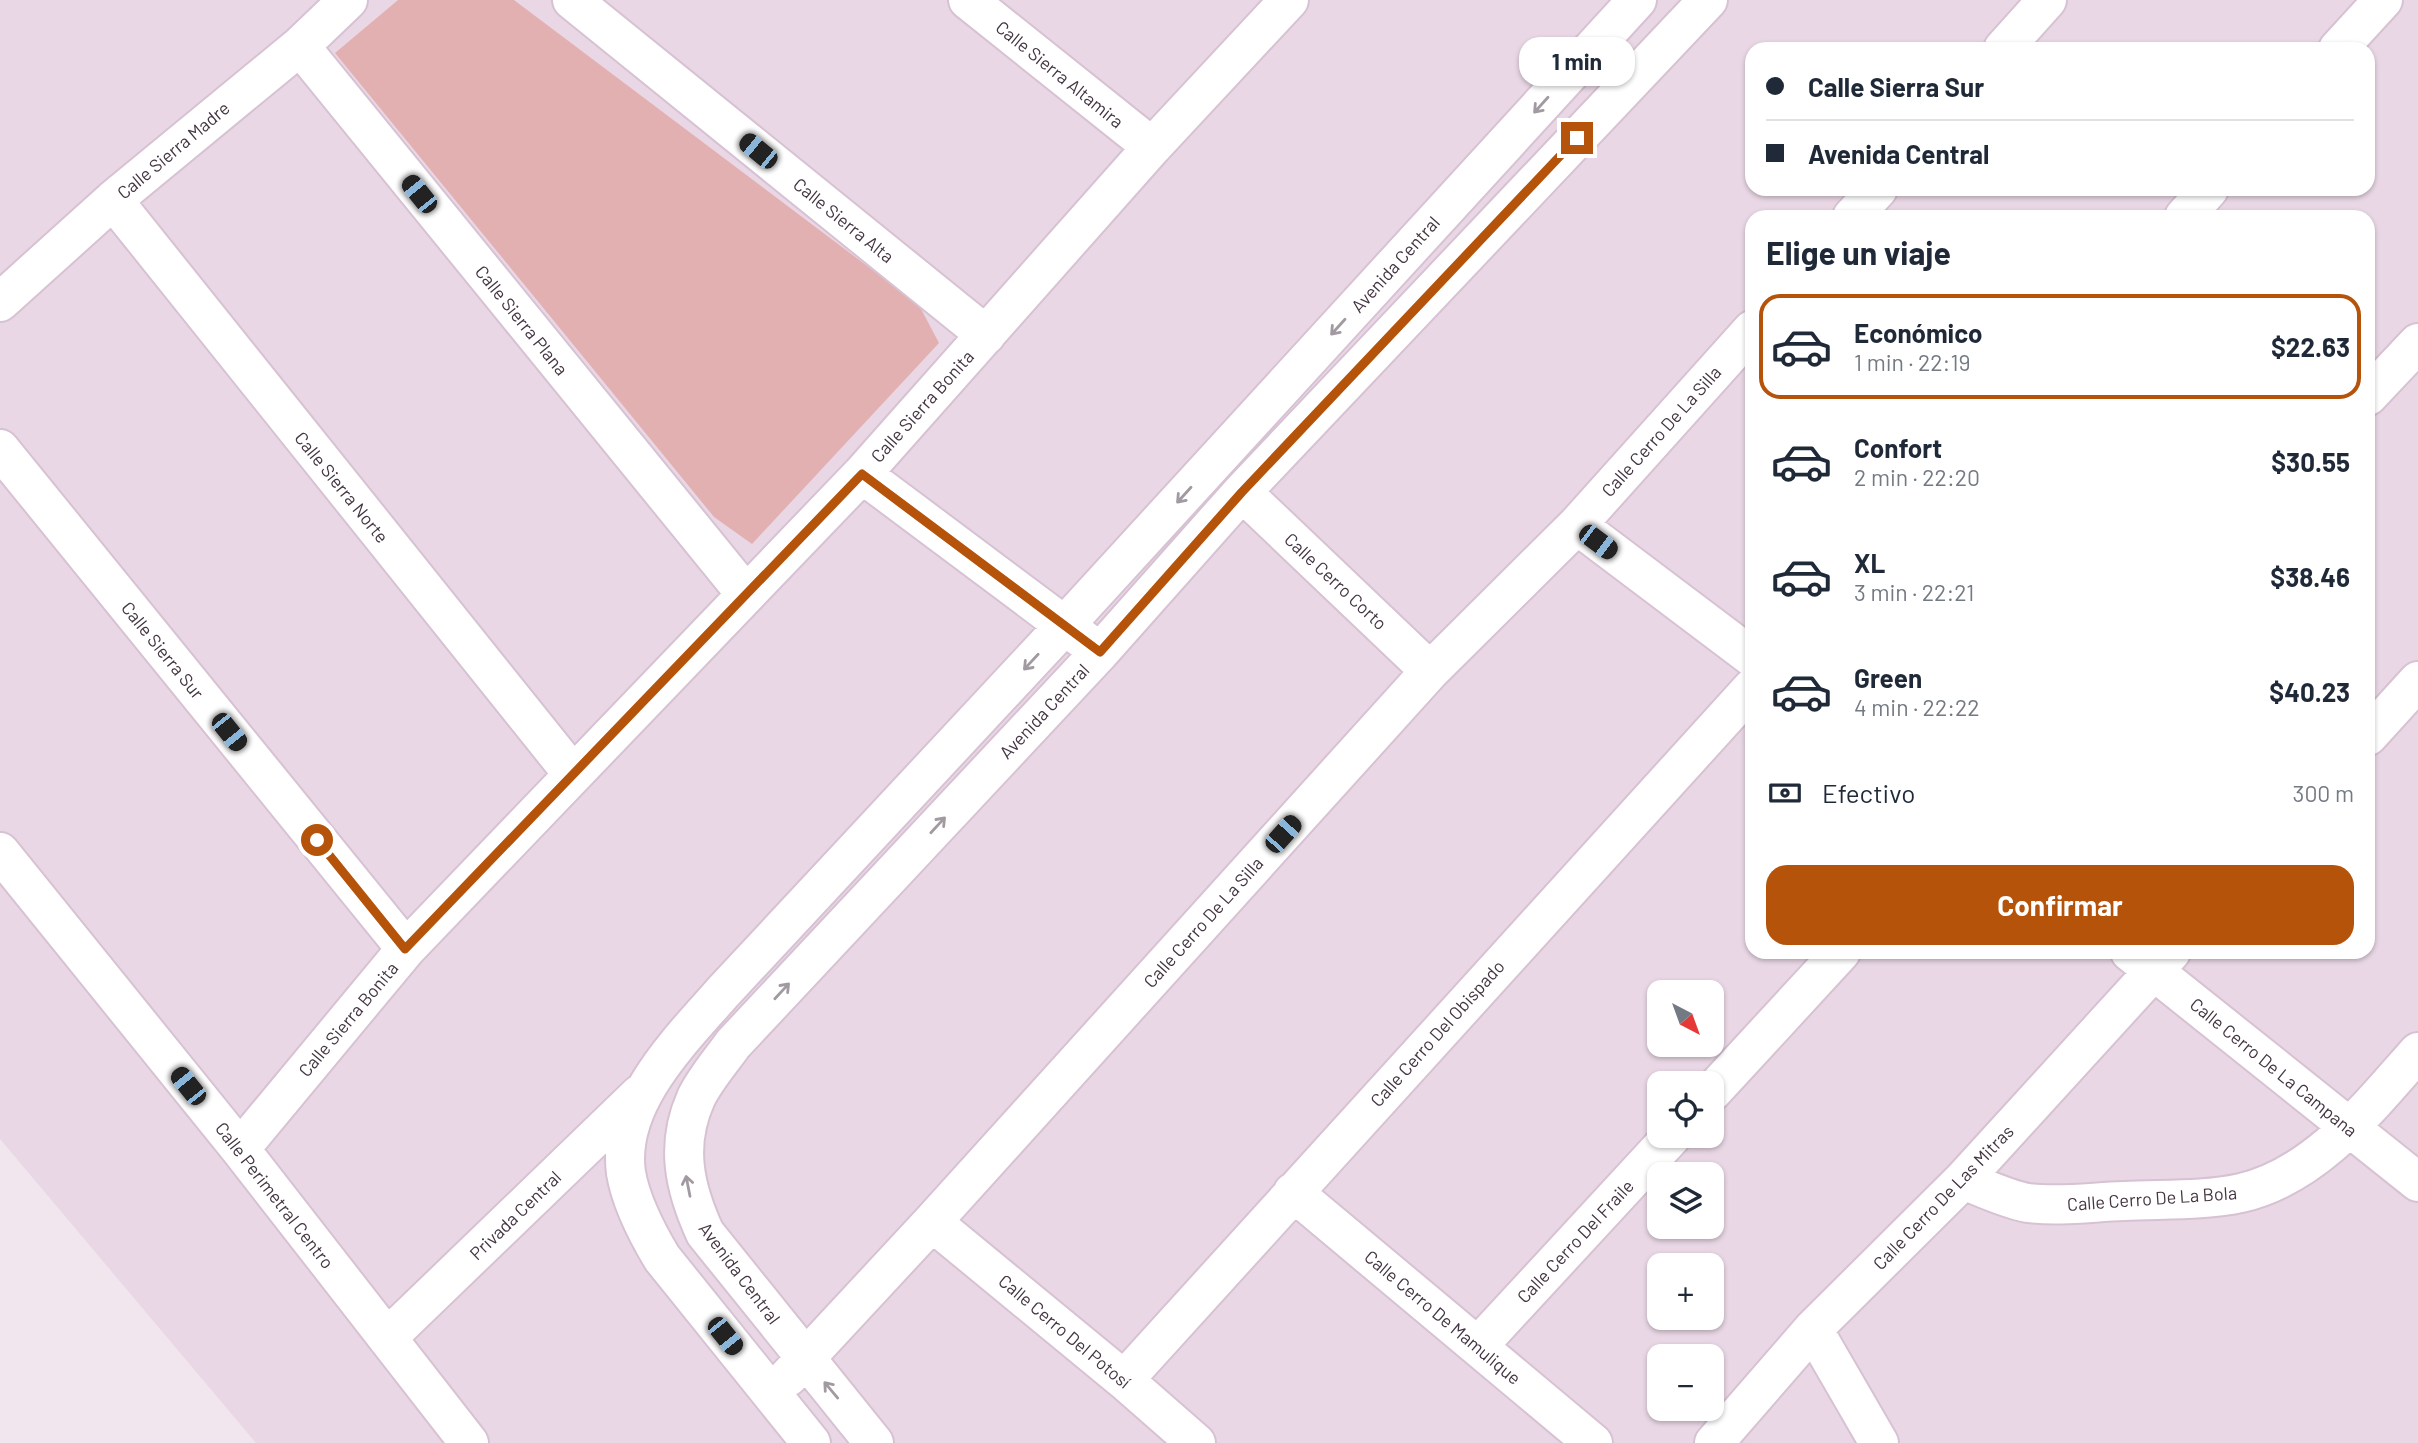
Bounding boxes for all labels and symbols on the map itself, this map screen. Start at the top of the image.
street label: Calle Sierra Altamira [992,16,1128,132]
callout: 1 min [1519,37,1635,86]
one-way arrow [1533,96,1549,114]
street label: Calle Sierra Madre [112,97,234,203]
route end [1561,122,1593,154]
car [736,130,781,172]
car [398,171,441,217]
street label: Calle Sierra Alta [789,173,899,267]
street label: Avenida Central [1346,211,1444,317]
street label: Calle Sierra Plana [471,261,573,379]
one-way arrow [1330,318,1346,336]
street label: Calle Sierra Bonita [866,345,978,467]
street label: Calle Cerro De La Silla [1597,361,1725,501]
street label: Calle Sierra Norte [290,427,394,547]
one-way arrow [1176,486,1193,503]
car [1575,521,1622,563]
street label: Calle Cerro Corto [1280,528,1392,634]
street label: Calle Sierra Sur [117,597,209,703]
one-way arrow [1022,653,1039,670]
street label: Avenida Central [994,659,1094,763]
car [208,709,251,755]
car [1262,811,1305,857]
one-way arrow [929,817,946,834]
route start [301,824,333,856]
street label: Calle Cerro De La Silla [1139,852,1267,992]
street label: Calle Cerro Del Obispado [1365,955,1509,1111]
street label: Calle Sierra Bonita [294,957,402,1081]
north arrow [1647,980,1724,1057]
one-way arrow [774,983,791,1000]
street label: Calle Cerro De La Campana [2186,993,2362,1141]
car [167,1063,210,1109]
street label: Calle Perimetral Centro [211,1117,339,1273]
street label: Calle Cerro De Las Mitras [1868,1120,2018,1274]
street label: Privada Central [465,1166,565,1264]
one-way arrow [681,1175,694,1198]
street label: Calle Cerro Del Fraile [1512,1175,1638,1307]
street label: Calle Cerro De La Bola [2066,1181,2238,1215]
street label: Avenida Central [695,1218,785,1328]
street label: Calle Cerro De Mamulique [1360,1245,1526,1389]
street label: Calle Cerro Del Potosí [995,1269,1136,1393]
car [704,1313,747,1359]
one-way arrow [823,1382,838,1400]

